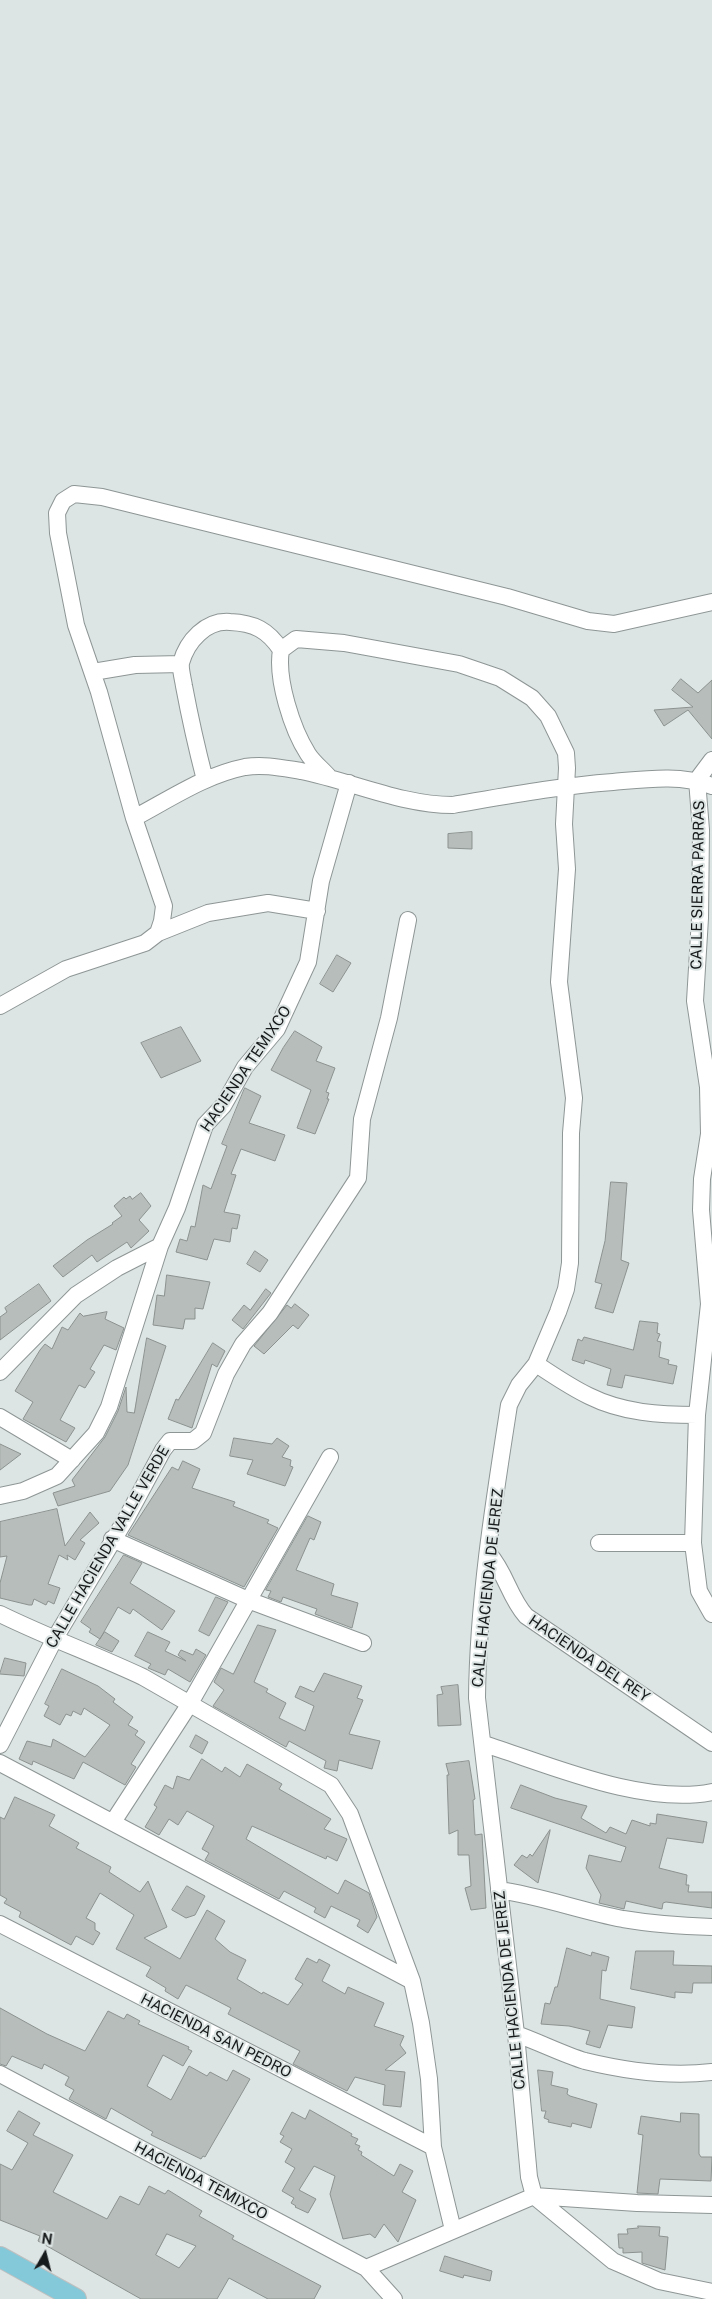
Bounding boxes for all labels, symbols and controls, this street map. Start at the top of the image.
street label: CALLE SIERRA PARRAS [688,800,708,970]
street label: HACIENDA TEMIXCO [197,1002,295,1136]
street label: CALLE HACIENDA VALLE VERDE [42,1443,174,1651]
street label: CALLE HACIENDA DE JEREZ [469,1488,507,1688]
street label: HACIENDA DEL REY [525,1612,653,1706]
street label: CALLE HACIENDA DE JEREZ [491,1890,529,2090]
street label: HACIENDA SAN PEDRO [138,1990,294,2082]
street label: HACIENDA TEMIXCO [131,2138,271,2224]
north arrow [20,2229,70,2279]
text: N [41,2230,54,2248]

